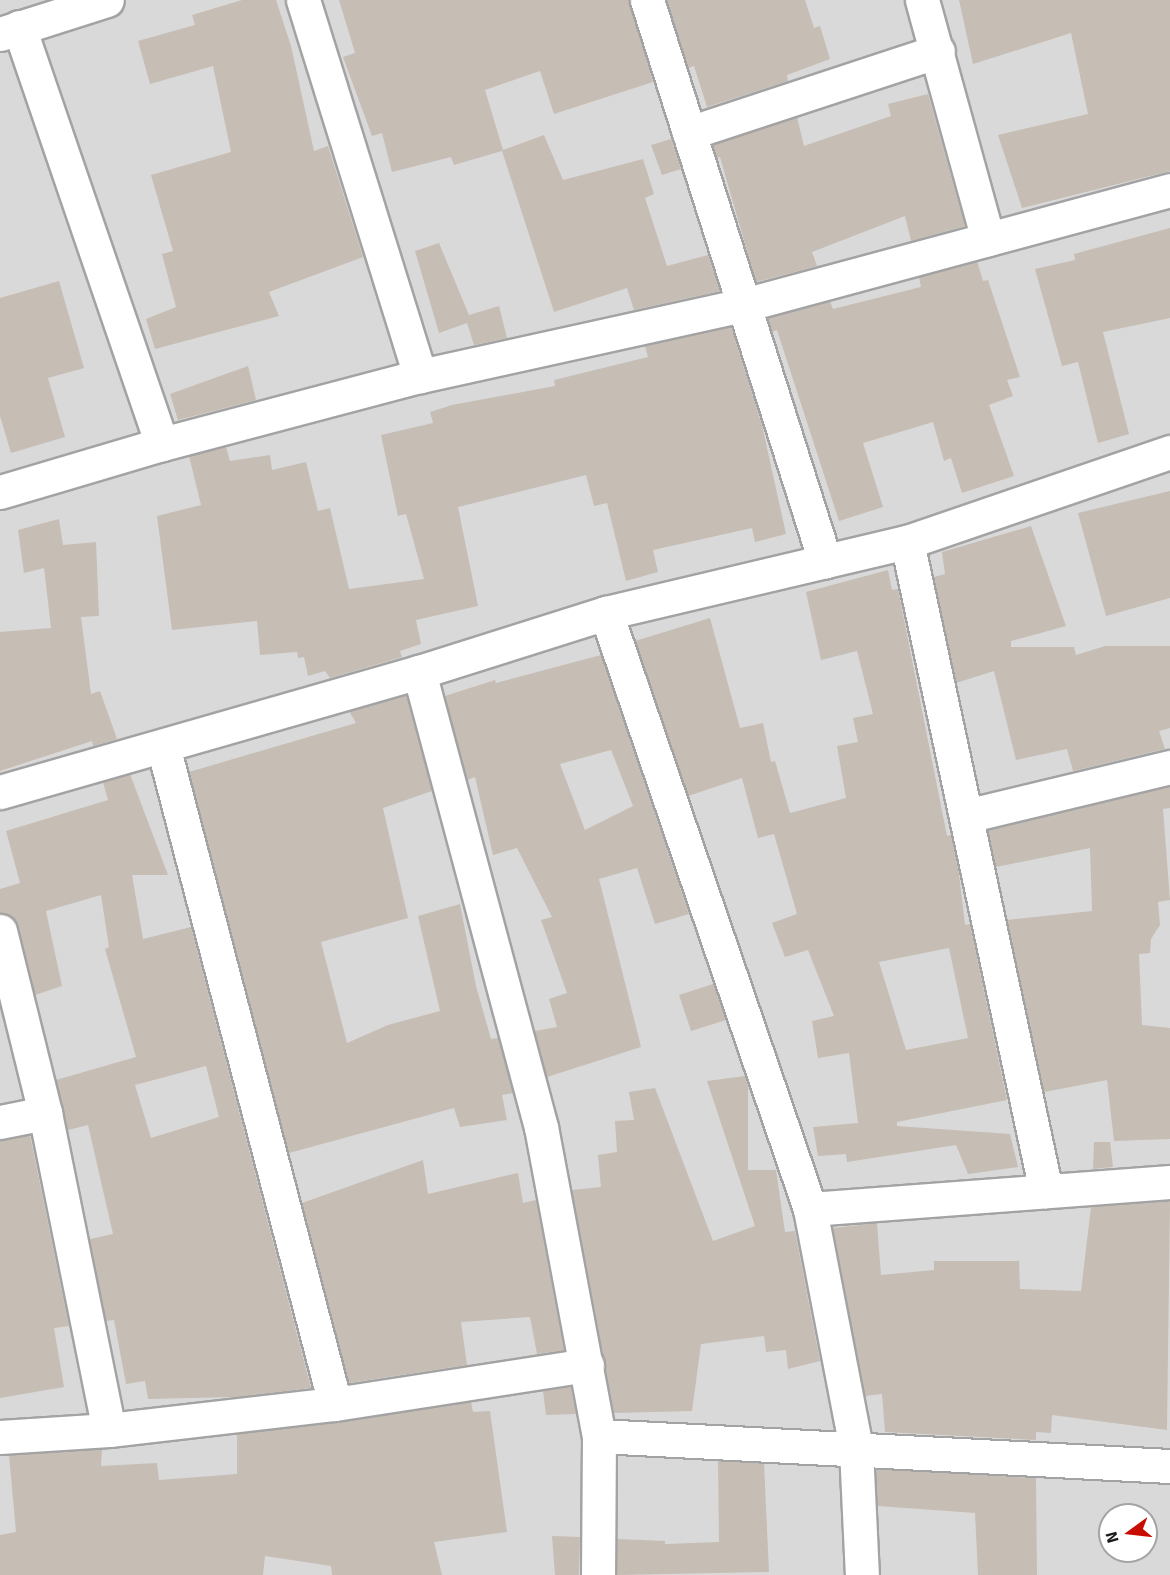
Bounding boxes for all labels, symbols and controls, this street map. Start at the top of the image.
north arrow [1098,1503,1158,1563]
text: N [1101,1529,1124,1545]

